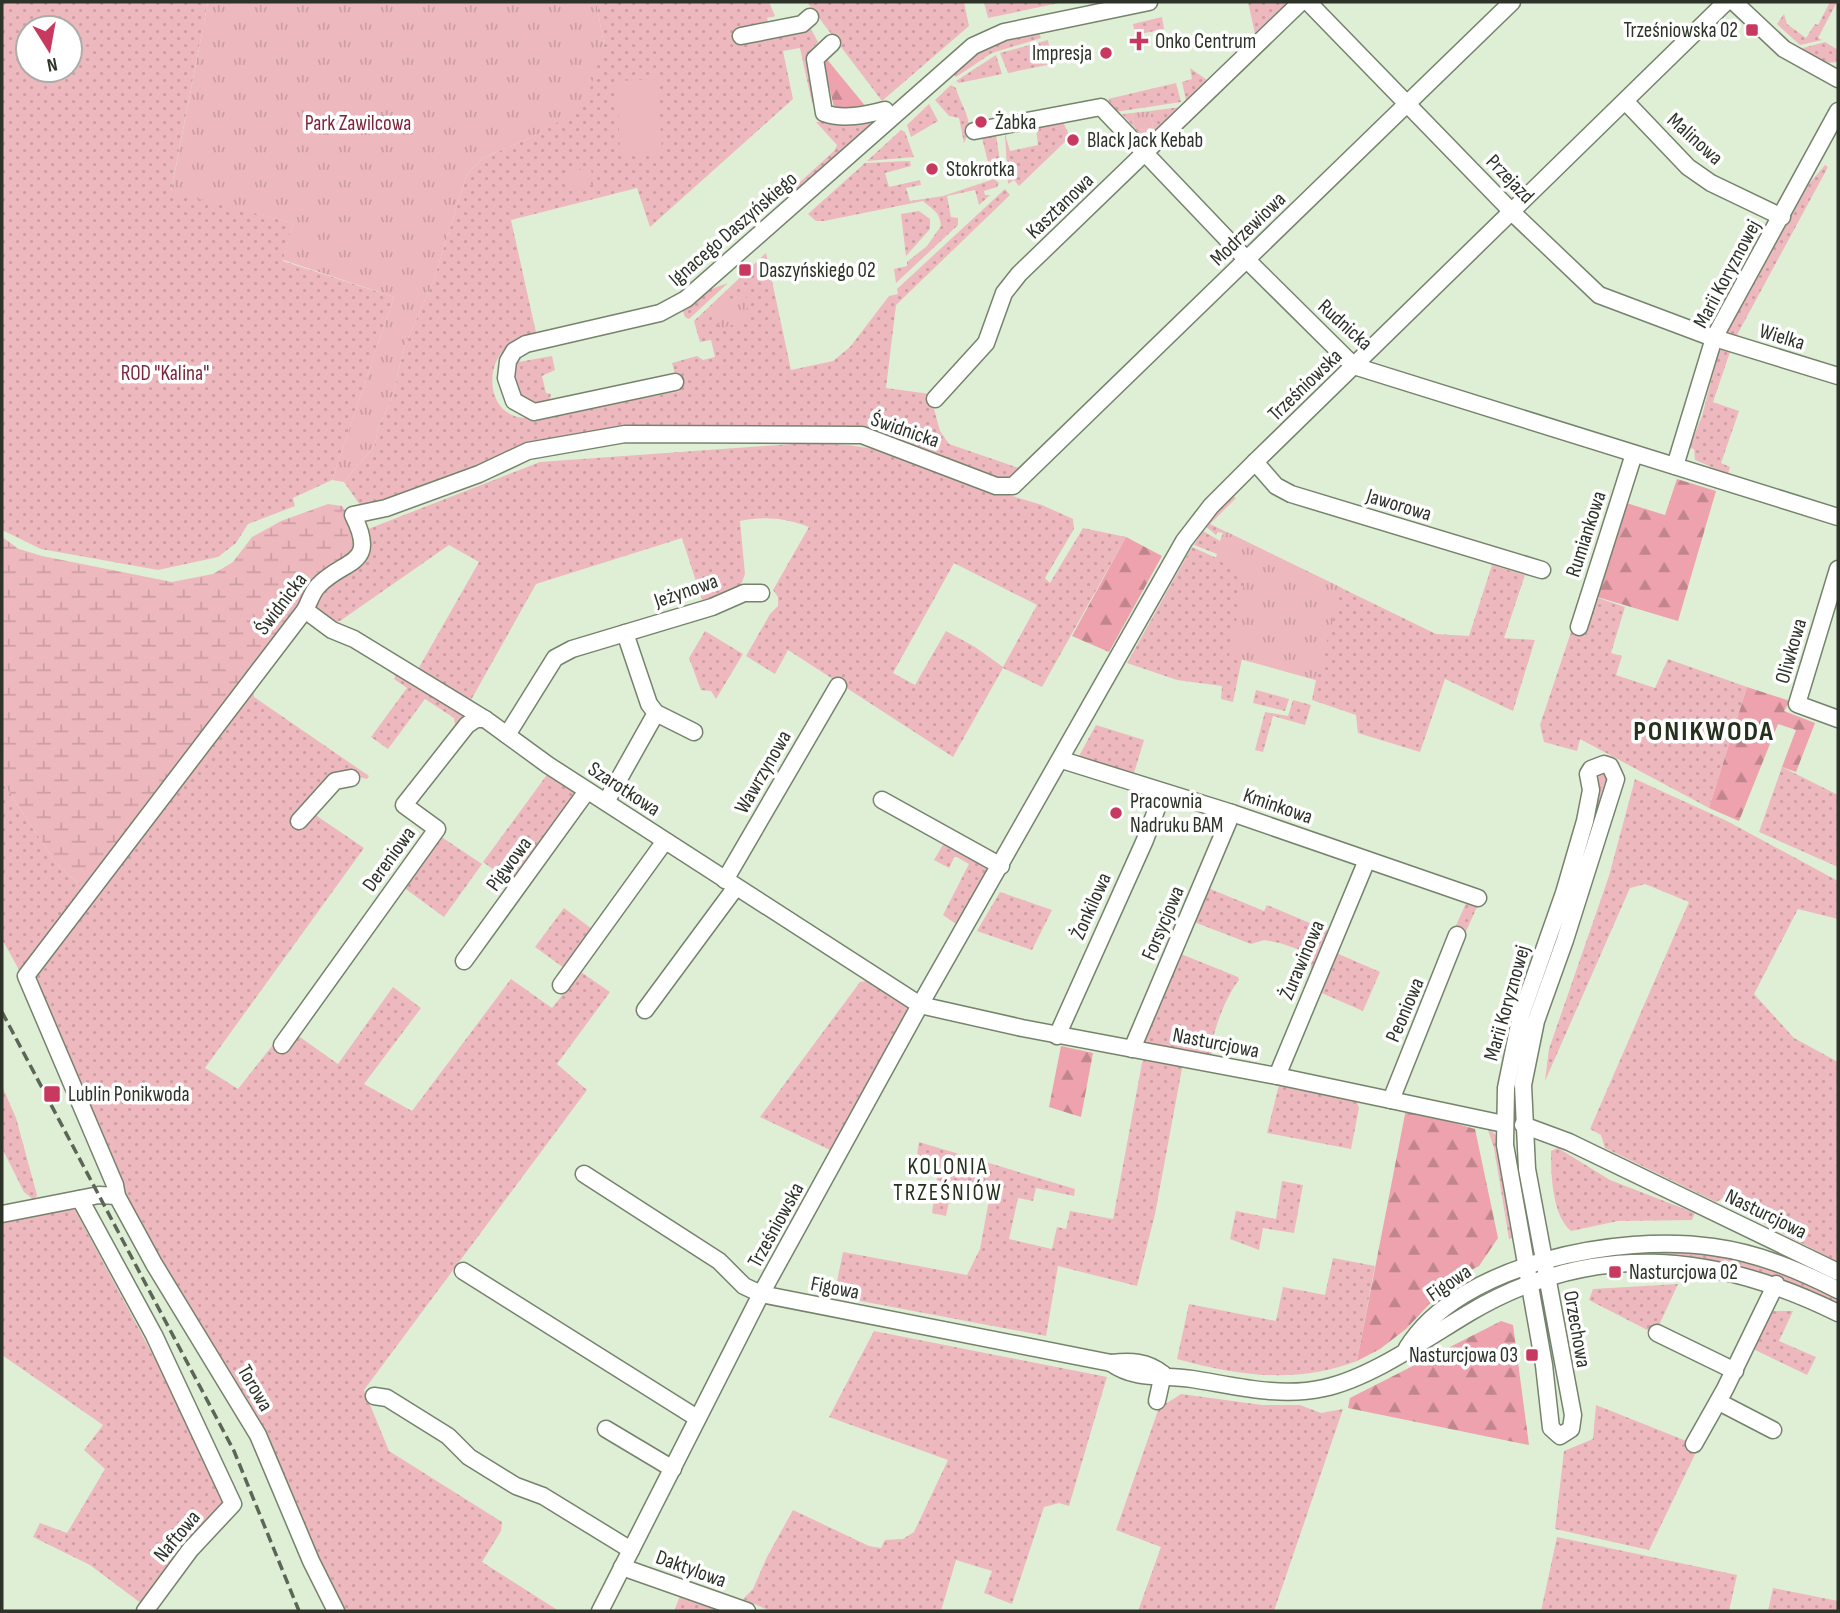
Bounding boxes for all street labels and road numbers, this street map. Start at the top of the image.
street label: Malinowa [1662,108,1728,170]
street label: Przejazd [1481,149,1539,209]
street label: Ignacego Daszyńskiego [664,166,802,292]
street label: Kasztanowa [1021,168,1099,244]
street label: Modrzewiowa [1205,187,1291,271]
street label: Marii Koryznowej [1688,216,1766,332]
street label: Rudnicka [1313,294,1377,356]
street label: Wielka [1756,318,1808,356]
street label: Trześniowska [1263,344,1347,426]
street label: Świdnicka [867,407,943,453]
street label: Jaworowa [1363,483,1435,527]
street label: Rumiankowa [1560,488,1612,580]
street label: Świdnicka [250,568,312,640]
street label: Jeżynowa [650,568,721,614]
street label: Oliwkowa [1770,616,1812,686]
street label: Wawrzynowa [729,726,797,818]
street label: Szarotkowa [583,756,665,822]
street label: Kminkowa [1240,783,1316,829]
street label: Dereniowa [357,822,421,896]
street label: Pigwowa [481,832,537,896]
street label: Żonkilowa [1065,869,1117,943]
street label: Forsycjowa [1136,882,1190,964]
street label: Żurawinowa [1274,917,1330,1003]
street label: Marii Koryznowej [1479,942,1535,1064]
street label: Peoniowa [1380,974,1430,1046]
street label: Nasturcjowa [1171,1022,1261,1064]
street label: Trześniowska [742,1178,810,1272]
street label: Nasturcjowa [1721,1184,1811,1244]
street label: Figowa [1422,1259,1476,1307]
street label: Figowa [809,1271,861,1305]
street label: Orzechowa [1558,1289,1596,1369]
street label: Torowa [232,1360,278,1416]
street label: Naftowa [148,1505,206,1567]
street label: Daktylowa [652,1545,730,1593]

